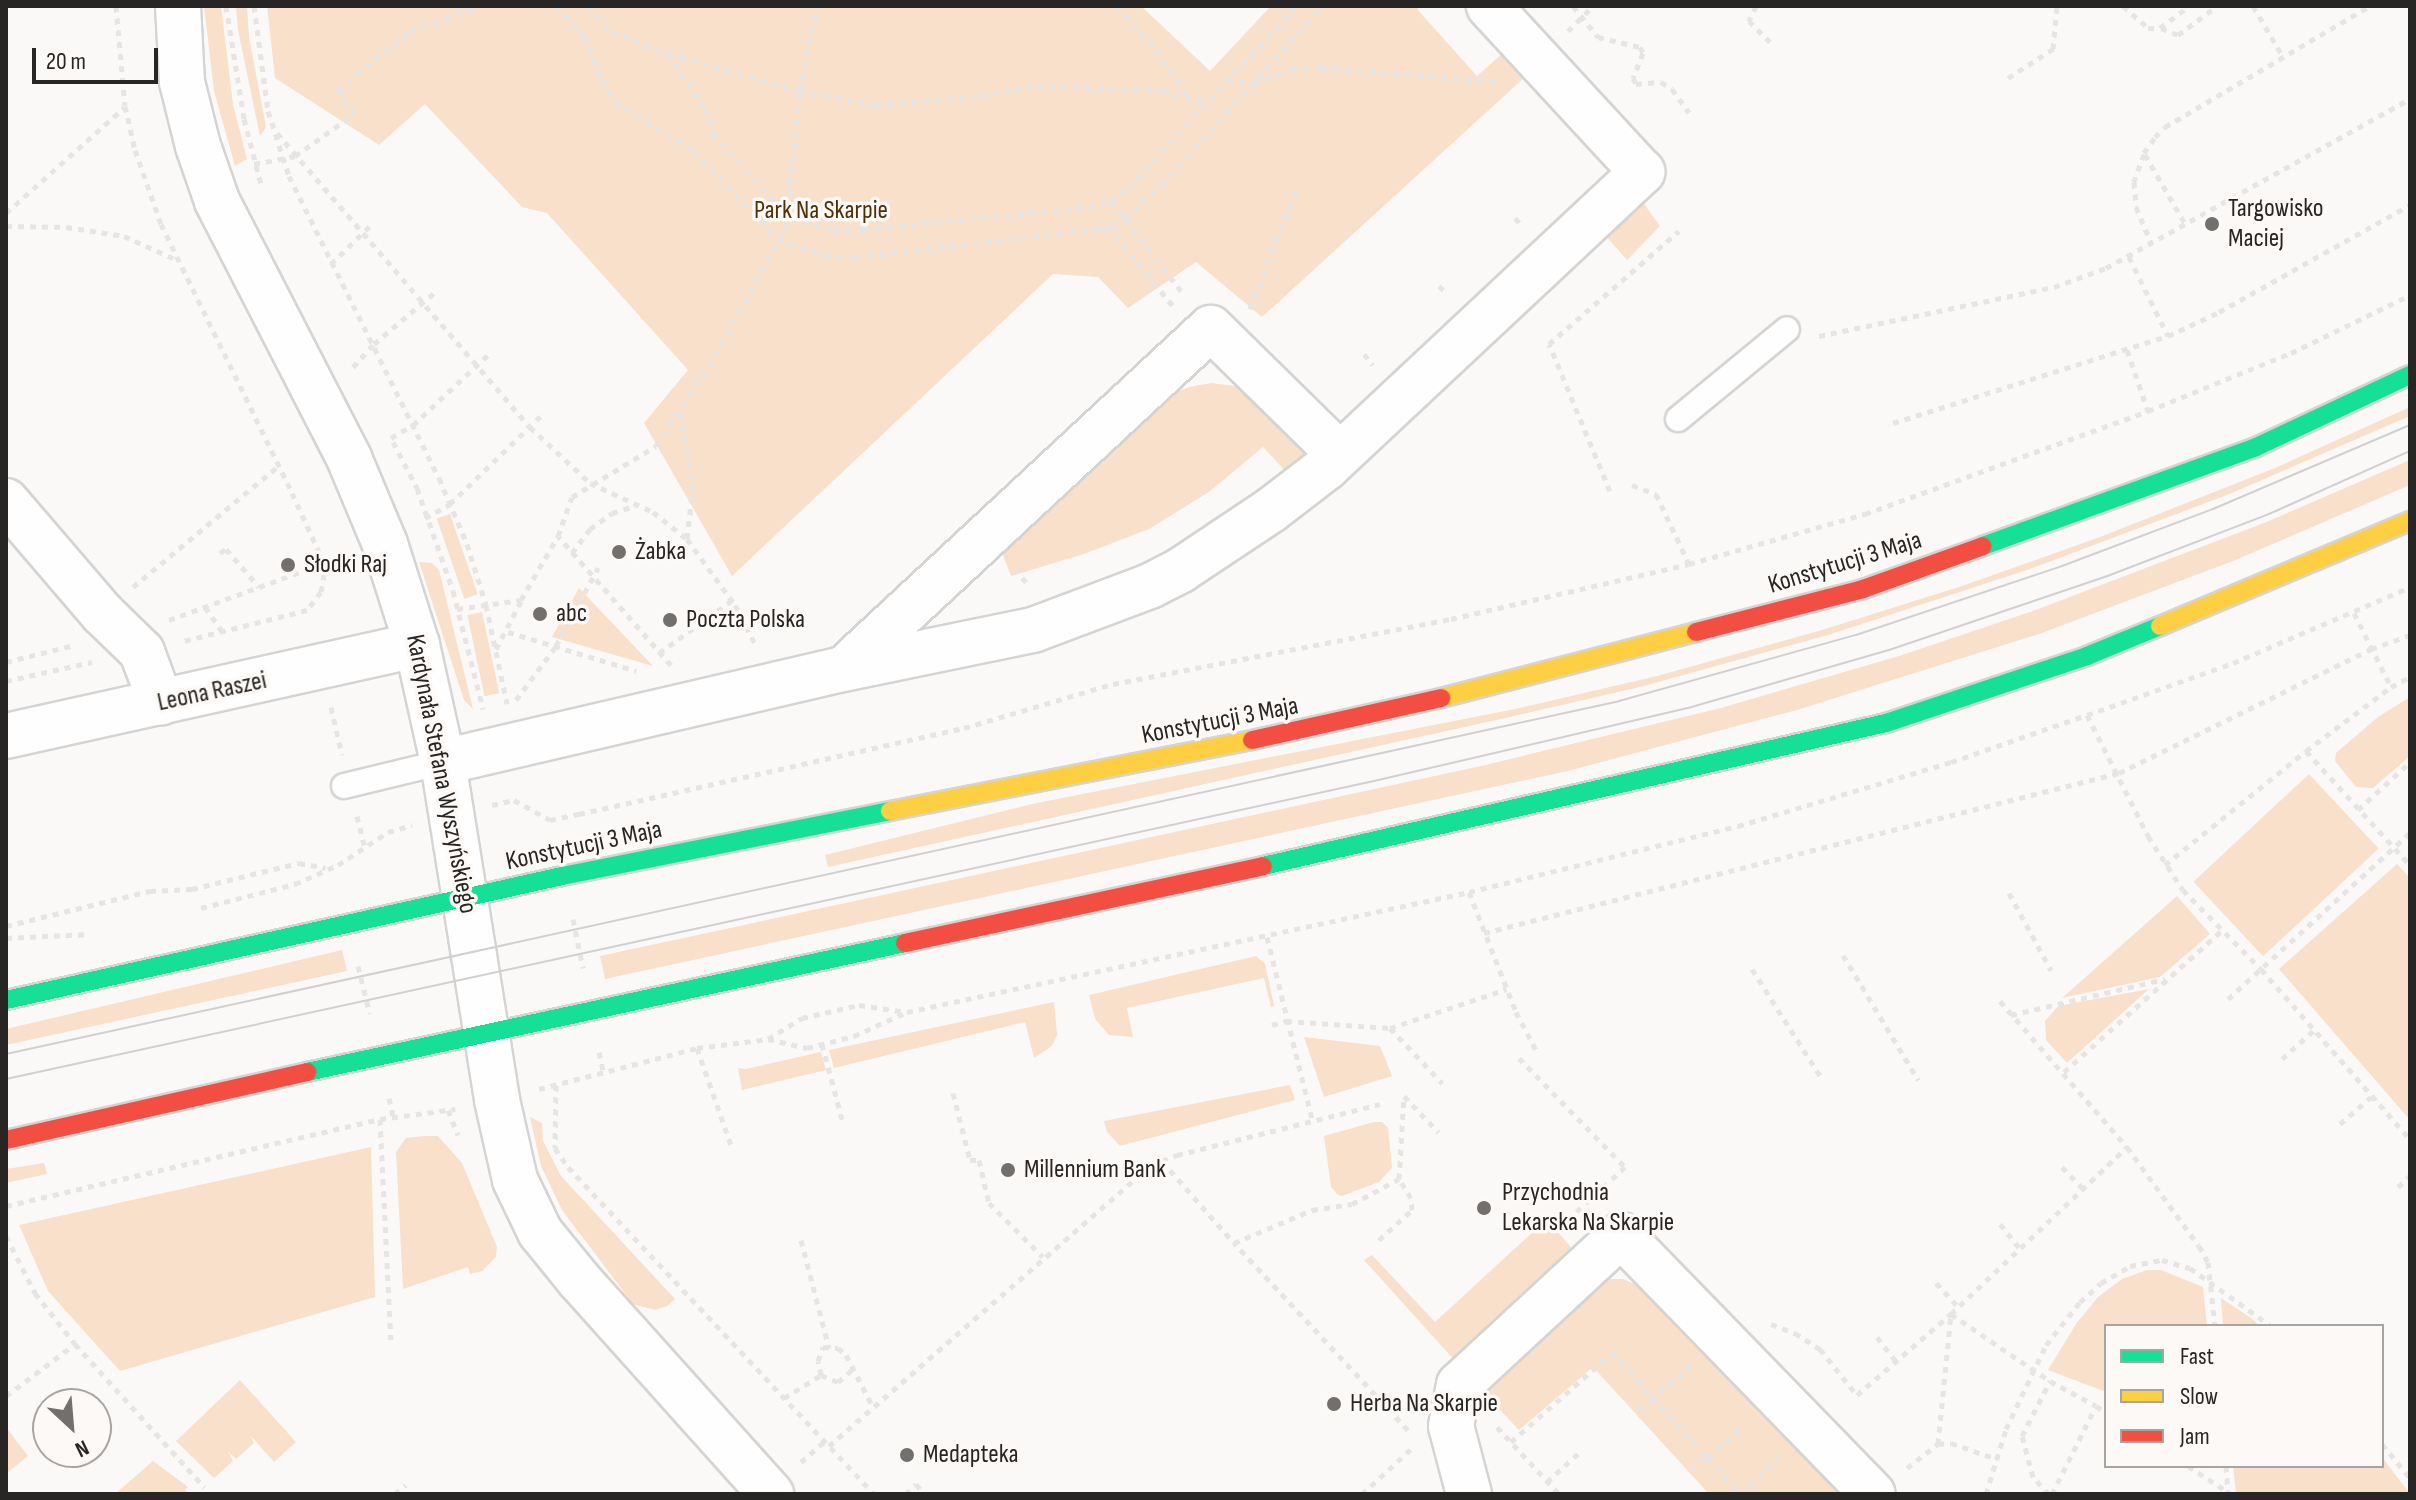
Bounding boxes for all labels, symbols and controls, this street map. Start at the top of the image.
scale bar [36,32,162,82]
text: 20 m [46,47,86,76]
place label: Targowisko Maciej [2228,193,2324,254]
park label: Park Na Skarpie [754,195,888,227]
marker: Targowisko Maciej [2203,215,2221,233]
street label: Konstytucji 3 Maja [1765,525,1925,601]
place label: Żabka [635,536,686,568]
marker: Żabka [610,543,628,561]
place label: Słodki Raj [304,549,387,581]
marker: Słodki Raj [279,556,297,574]
place label: abc [556,598,587,630]
place label: Poczta Polska [686,604,805,636]
marker: abc [531,605,549,623]
marker: Poczta Polska [661,611,679,629]
street label: Kardynała Stefana Wyszyńskiego [399,632,483,916]
street label: Leona Raszei [155,665,269,719]
street label: Konstytucji 3 Maja [1139,691,1301,751]
street label: Konstytucji 3 Maja [503,814,665,878]
place label: Millennium Bank [1024,1154,1166,1186]
marker: Millennium Bank [999,1161,1017,1179]
place label: Przychodnia Lekarska Na Skarpie [1502,1177,1674,1238]
marker: Przychodnia Lekarska Na Skarpie [1473,1197,1495,1219]
legend [2104,1324,2384,1468]
text: Fast [2180,1342,2214,1371]
text: Slow [2180,1382,2218,1411]
north arrow [32,1388,112,1468]
place label: Herba Na Skarpie [1350,1388,1498,1420]
marker: Herba Na Skarpie [1325,1395,1343,1413]
text: Jam [2180,1422,2210,1451]
text: N [71,1434,93,1463]
place label: Medapteka [923,1439,1019,1471]
marker: Medapteka [898,1446,916,1464]

